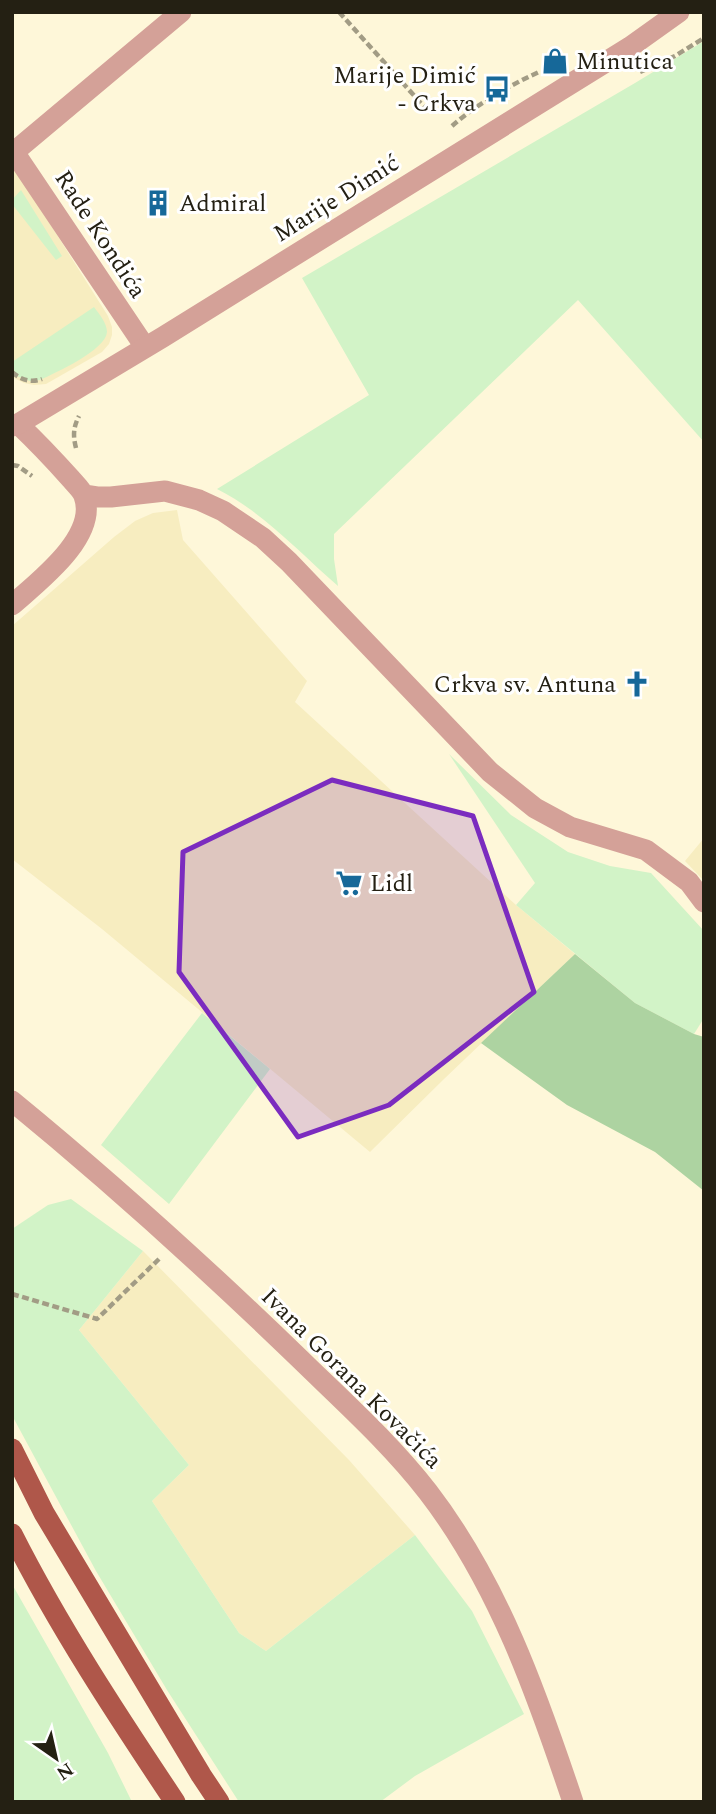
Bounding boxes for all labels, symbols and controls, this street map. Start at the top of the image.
place label: Minutica [576,44,673,80]
shop icon: Minutica [540,46,570,76]
place label: Marije Dimić - Crkva [333,58,476,122]
bus stop icon: Marije Dimić - Crkva [482,74,512,104]
street label: Marije Dimić [267,146,407,252]
street label: Rade Kondića [45,163,155,306]
place label: Admiral [179,186,266,222]
building icon: Admiral [143,188,173,218]
place label: Crkva sv. Antuna [434,667,616,703]
church icon: Crkva sv. Antuna [622,669,652,699]
place label: Lidl [370,866,413,902]
supermarket icon: Lidl [334,868,364,898]
street label: Ivana Gorana Kovačića [252,1280,450,1478]
north arrow [21,1723,91,1793]
text: N [50,1754,79,1787]

